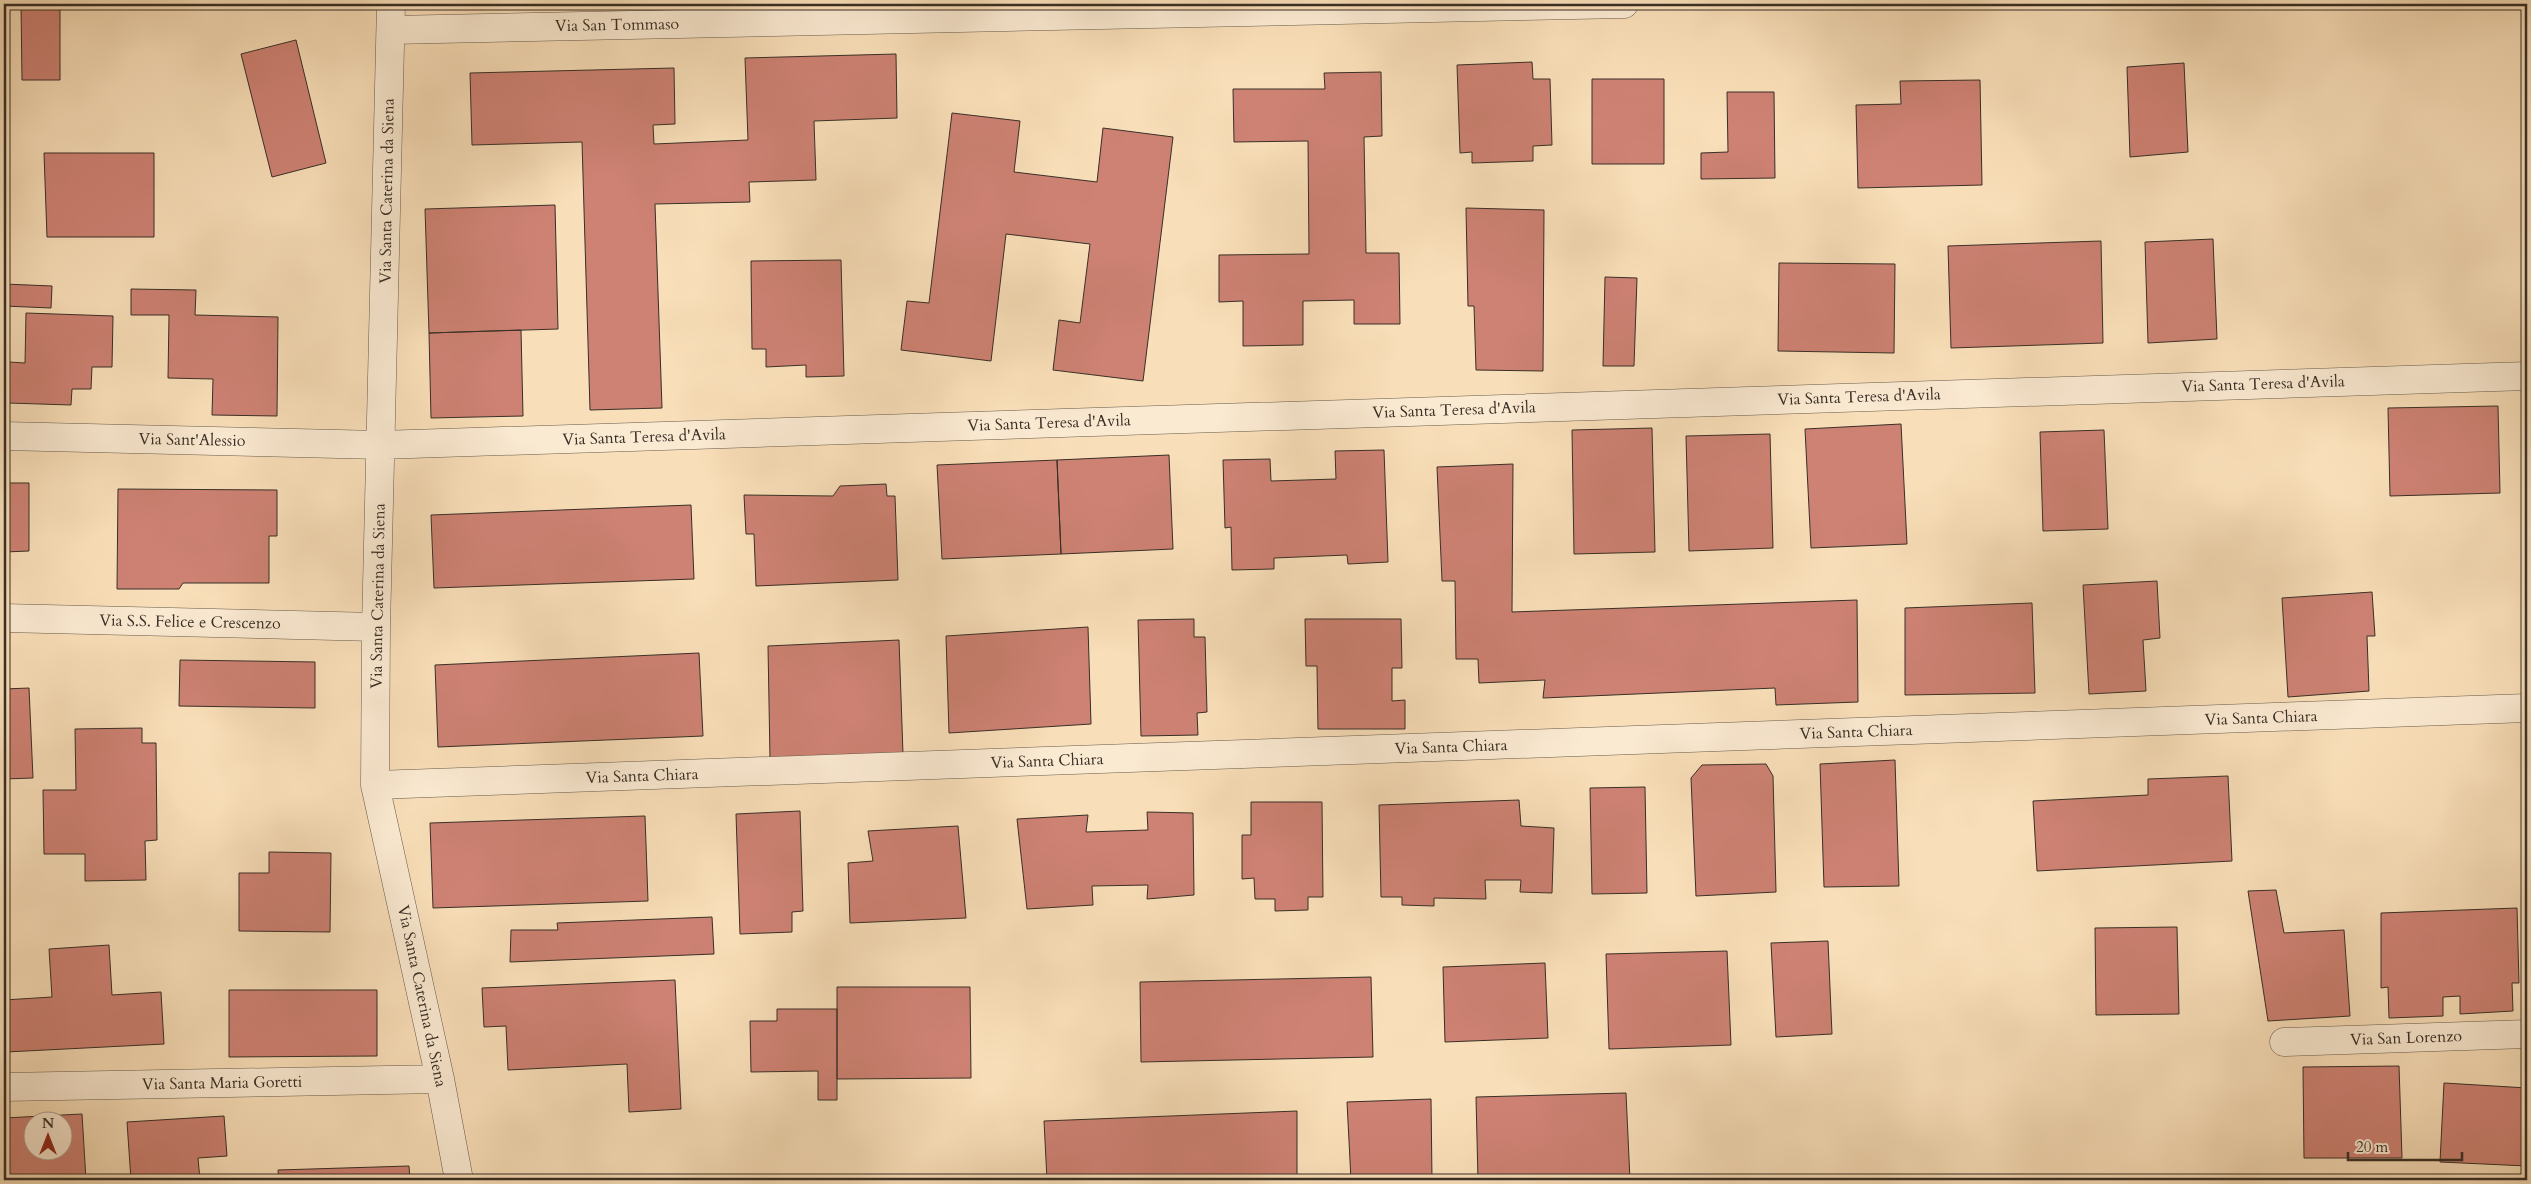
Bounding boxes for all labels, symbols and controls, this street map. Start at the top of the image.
street label: Via San Tommaso [555,13,680,37]
street label: Via Santa Caterina da Siena [374,98,400,284]
street label: Via Santa Teresa d'Avila [2181,370,2345,398]
street label: Via Santa Teresa d'Avila [1777,383,1941,411]
street label: Via Santa Teresa d'Avila [1372,396,1536,424]
street label: Via Santa Teresa d'Avila [967,409,1131,437]
street label: Via Santa Teresa d'Avila [562,423,726,451]
street label: Via Sant'Alessio [138,428,246,452]
street label: Via Santa Caterina da Siena [365,503,391,689]
street label: Via S.S. Felice e Crescenzo [99,609,281,635]
street label: Via Santa Chiara [2204,705,2318,731]
street label: Via Santa Chiara [1799,719,1913,745]
street label: Via Santa Chiara [1394,734,1508,760]
street label: Via Santa Chiara [990,748,1104,774]
street label: Via Santa Chiara [585,763,699,789]
street label: Via Santa Caterina da Siena [392,903,452,1089]
street label: Via San Lorenzo [2350,1025,2463,1051]
street label: Via Santa Maria Goretti [142,1071,303,1095]
north arrow [22,1112,72,1162]
text: N [42,1114,54,1133]
scale bar [2348,1129,2462,1161]
text: 20 m [2356,1137,2388,1157]

